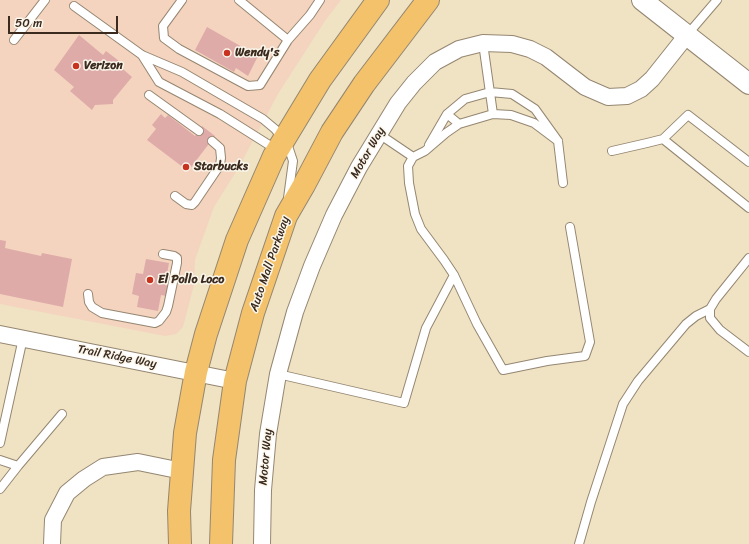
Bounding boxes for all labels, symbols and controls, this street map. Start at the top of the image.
scale bar [10,8,120,34]
text: 50 m [15,12,42,34]
place label: Wendy's [235,46,279,60]
marker: Wendy's [222,48,232,58]
place label: Verizon [84,59,123,73]
marker: Verizon [71,61,81,71]
street label: Motor Way [348,125,388,181]
place label: Starbucks [194,160,248,174]
marker: Starbucks [181,162,191,172]
street label: Auto Mall Parkway [247,215,293,313]
place label: El Pollo Loco [158,273,224,287]
marker: El Pollo Loco [145,275,155,285]
street label: Trail Ridge Way [76,342,158,372]
street label: Motor Way [256,428,276,486]

